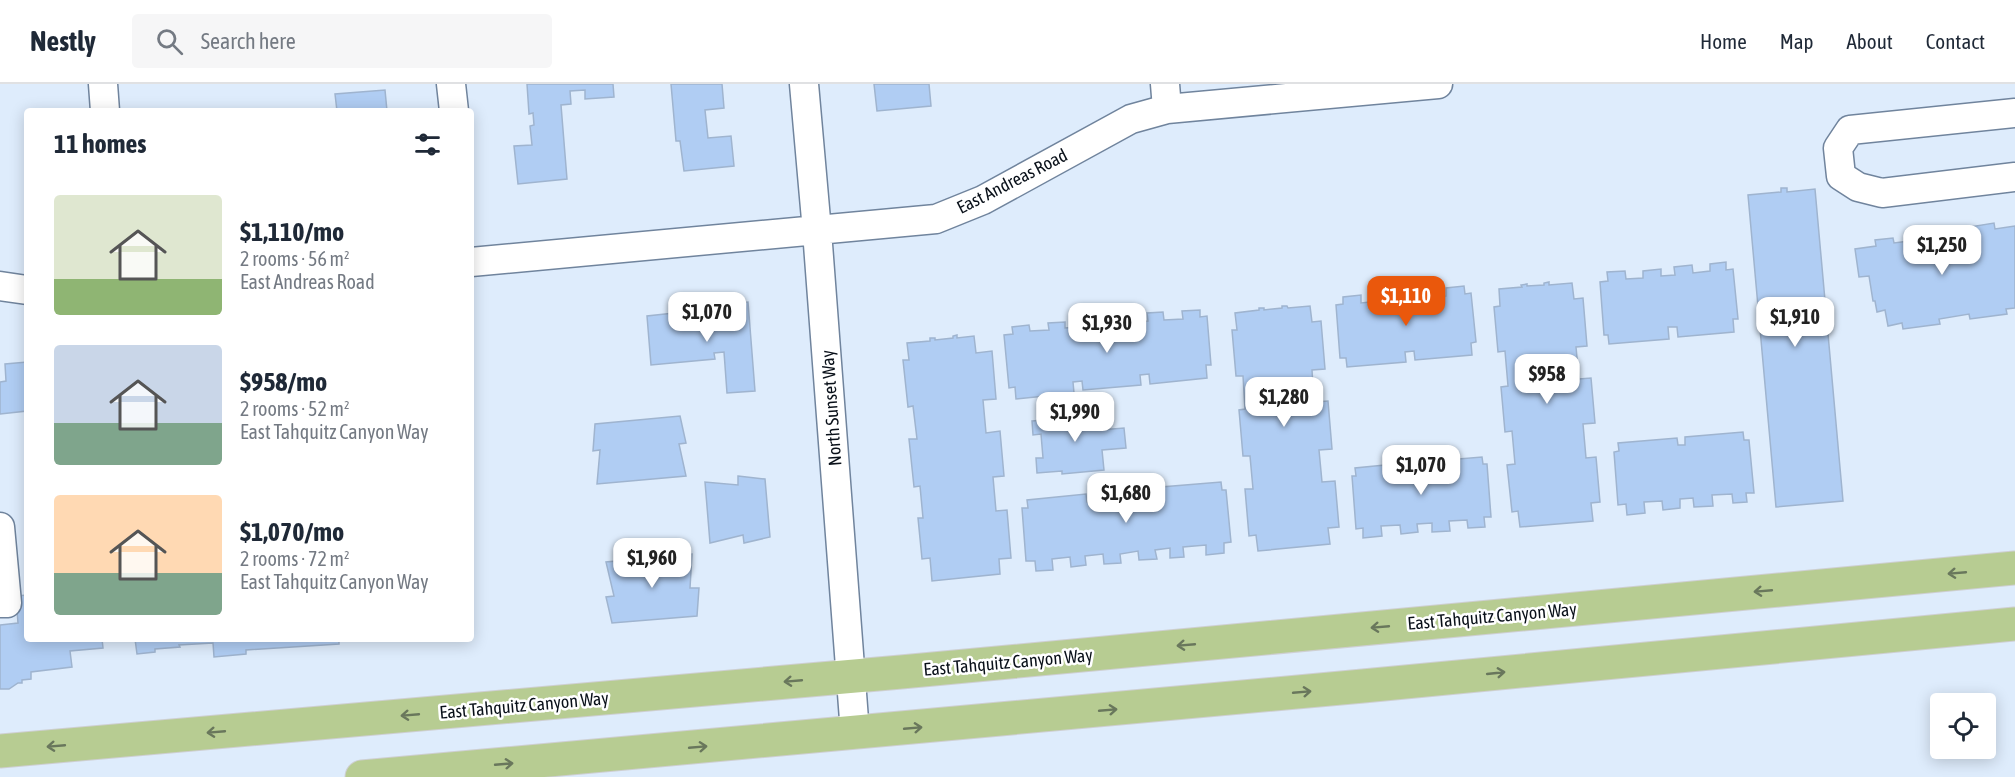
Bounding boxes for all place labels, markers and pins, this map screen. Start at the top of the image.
pin: $1,250 [1893,225,1991,276]
pin: $1,110 [1357,276,1455,327]
pin: $1,070 [658,292,756,343]
pin: $1,910 [1746,297,1844,348]
pin: $1,930 [1058,303,1156,354]
pin: $958 [1511,354,1583,405]
pin: $1,280 [1235,377,1333,428]
pin: $1,990 [1026,392,1124,443]
pin: $1,070 [1372,445,1470,496]
pin: $1,680 [1077,473,1175,524]
pin: $1,960 [603,538,701,589]

